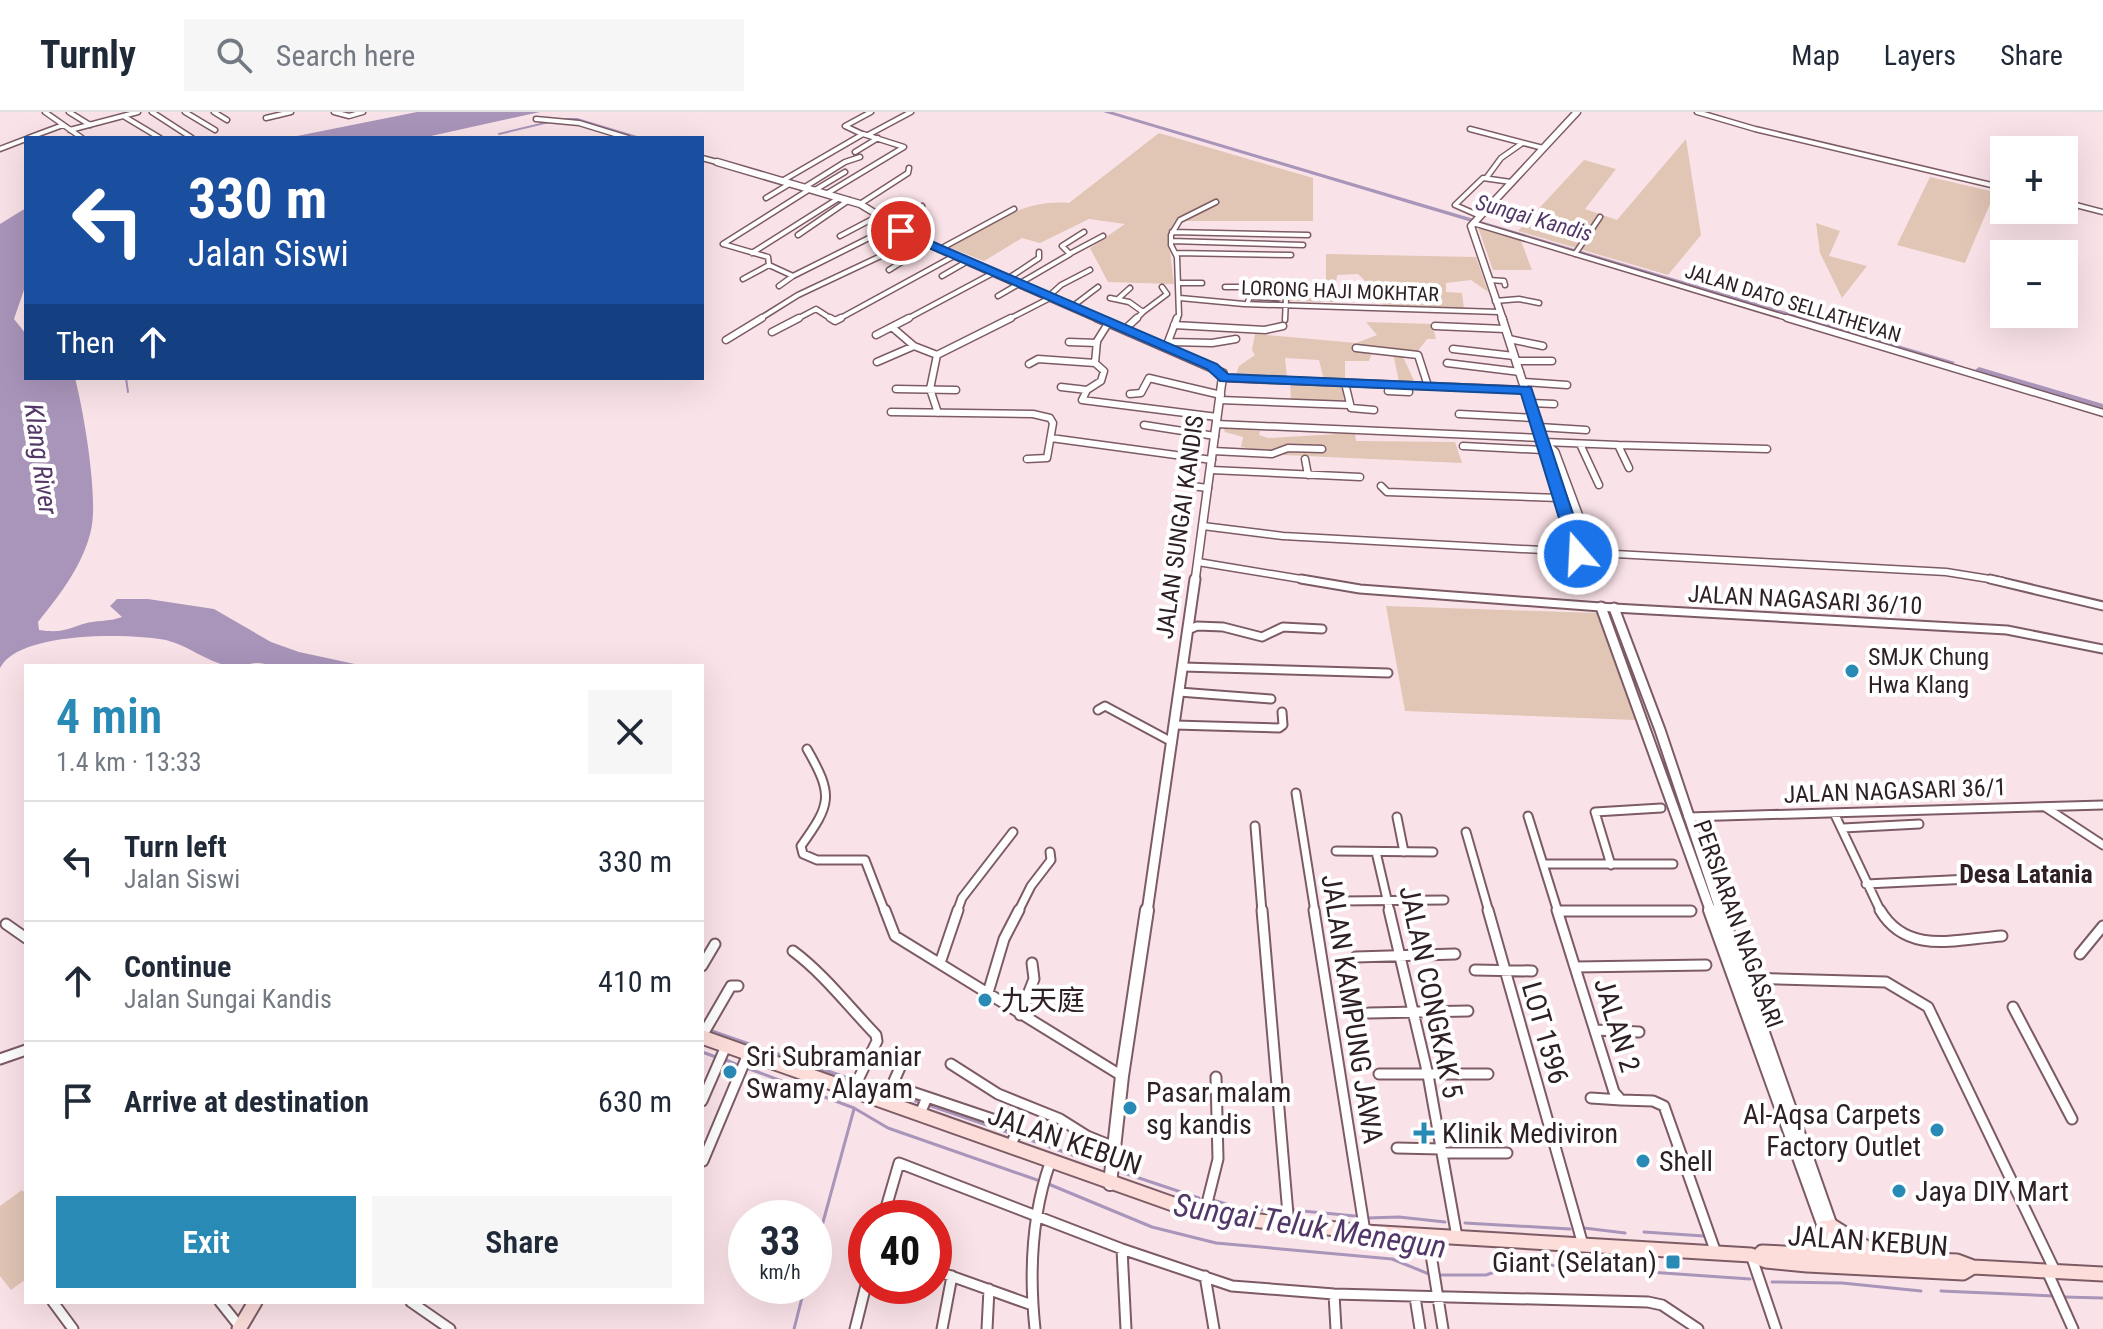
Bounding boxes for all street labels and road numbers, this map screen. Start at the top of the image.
street label: JALAN DATO SELLATHEVAN [1682,259,1904,347]
street label: LORONG HAJI MOKHTAR [1241,276,1440,306]
street label: JALAN SUNGAI KANDIS [1150,413,1210,641]
street label: JALAN NAGASARI 36/10 [1687,580,1923,620]
street label: JALAN NAGASARI 36/1 [1783,773,2007,809]
street label: PERSIARAN NAGASARI [1687,816,1789,1032]
street label: JALAN KAMPUNG JAWA [1314,872,1390,1146]
street label: JALAN CONGKAK 5 [1392,883,1470,1101]
street label: JALAN 2 [1587,974,1647,1076]
street label: LOT 1596 [1515,978,1575,1088]
street label: JALAN KEBUN [984,1098,1146,1182]
street label: JALAN KEBUN [1787,1219,1949,1263]

